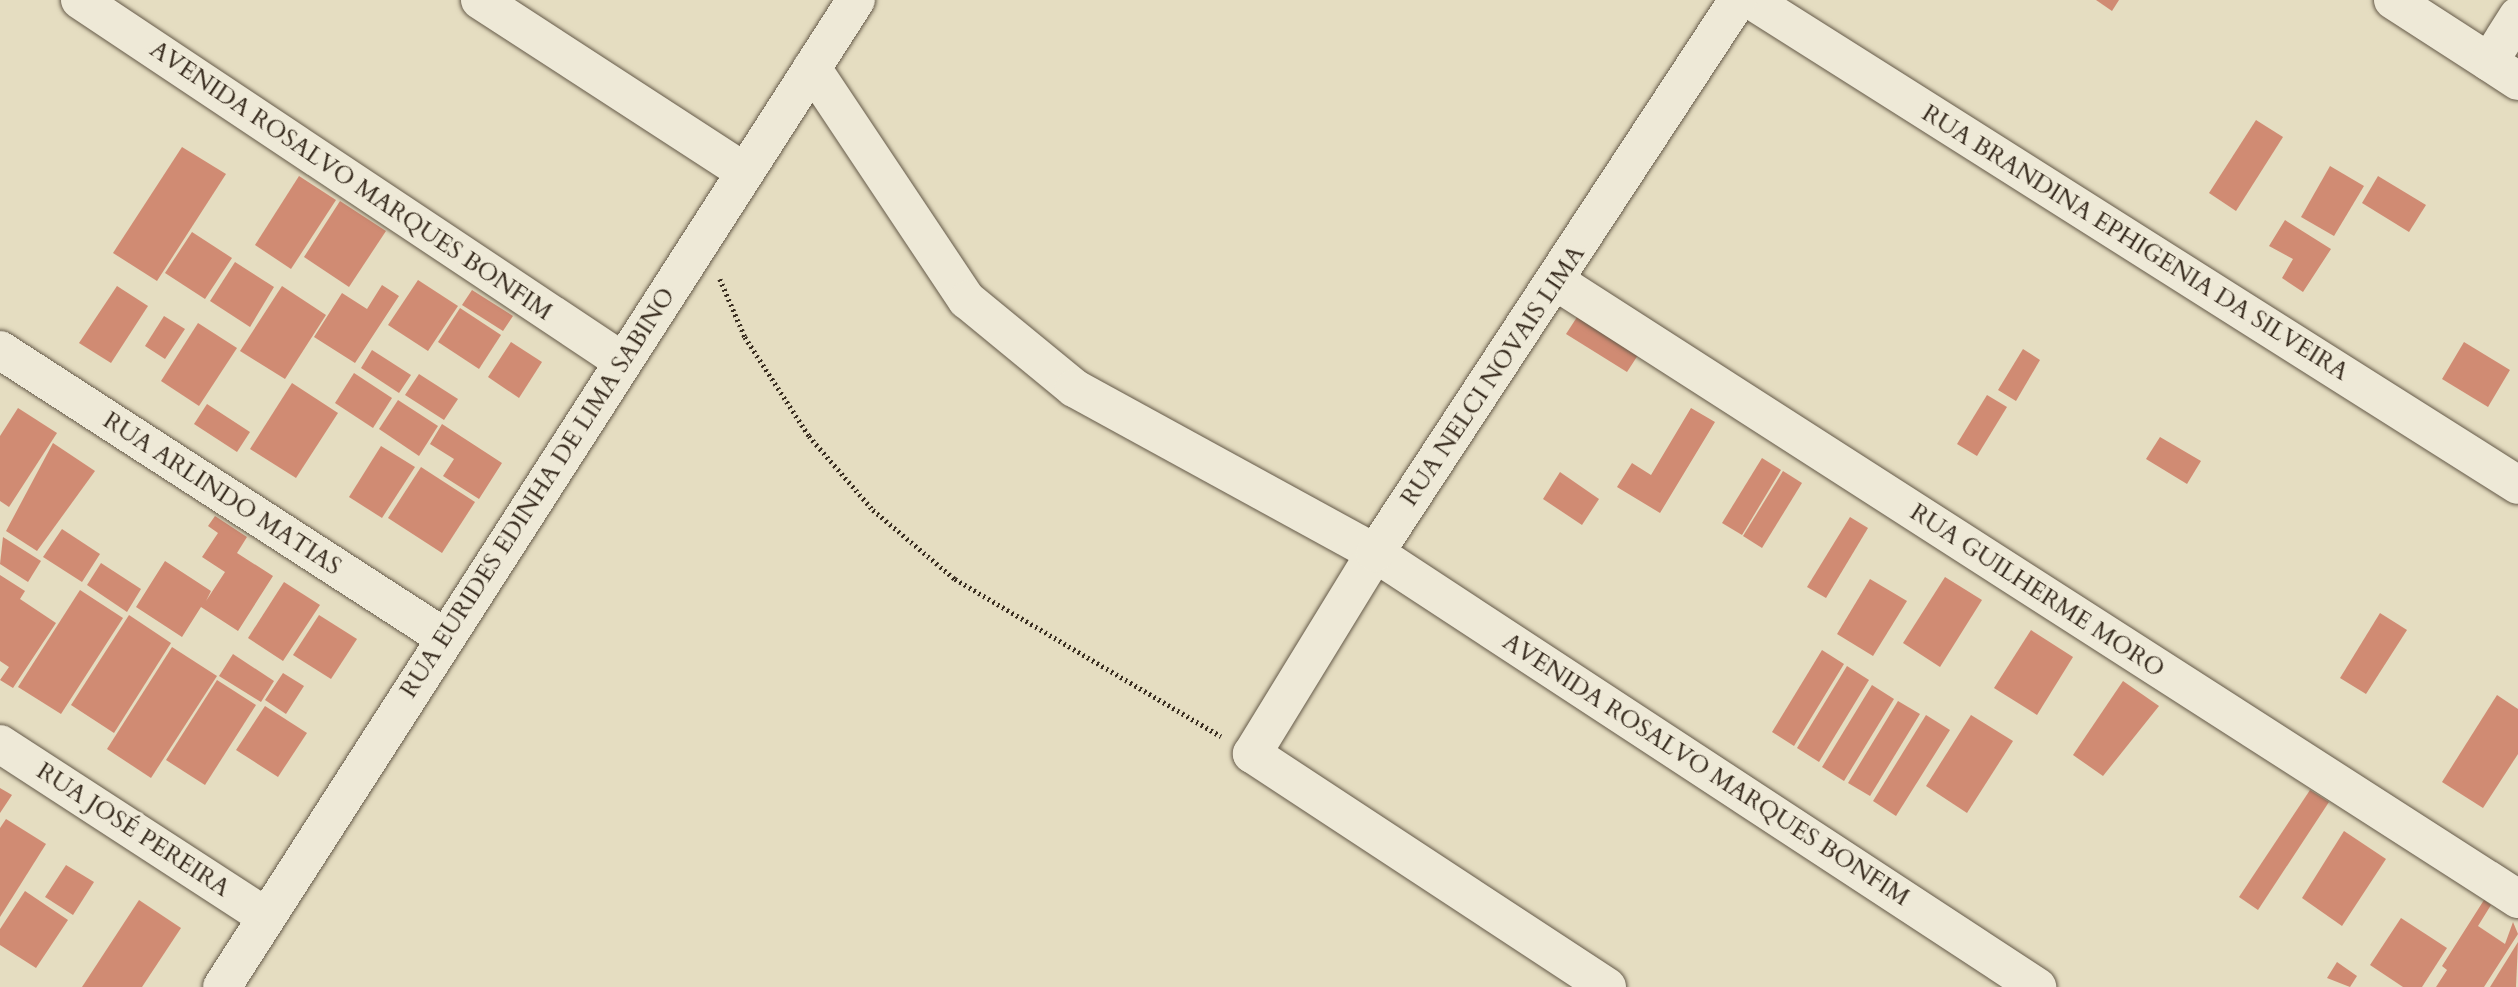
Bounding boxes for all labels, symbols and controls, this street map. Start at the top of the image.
street label: AVENIDA ROSALVO MARQUES BONFIM [144,35,558,327]
street label: RUA BRANDINA EPHIGENIA DA SILVEIRA [1917,99,2353,387]
street label: RUA NELCI NOVAIS LIMA [1395,240,1591,512]
street label: RUA EURIDES EDINHA DE LIMA SABINO [394,283,682,703]
street label: RUA ARLINDO MATIAS [98,406,346,582]
street label: RUA GUILHERME MORO [1905,498,2169,684]
street label: AVENIDA ROSALVO MARQUES BONFIM [1497,628,1915,912]
street label: RUA JOSÉ PEREIRA [31,757,235,903]

